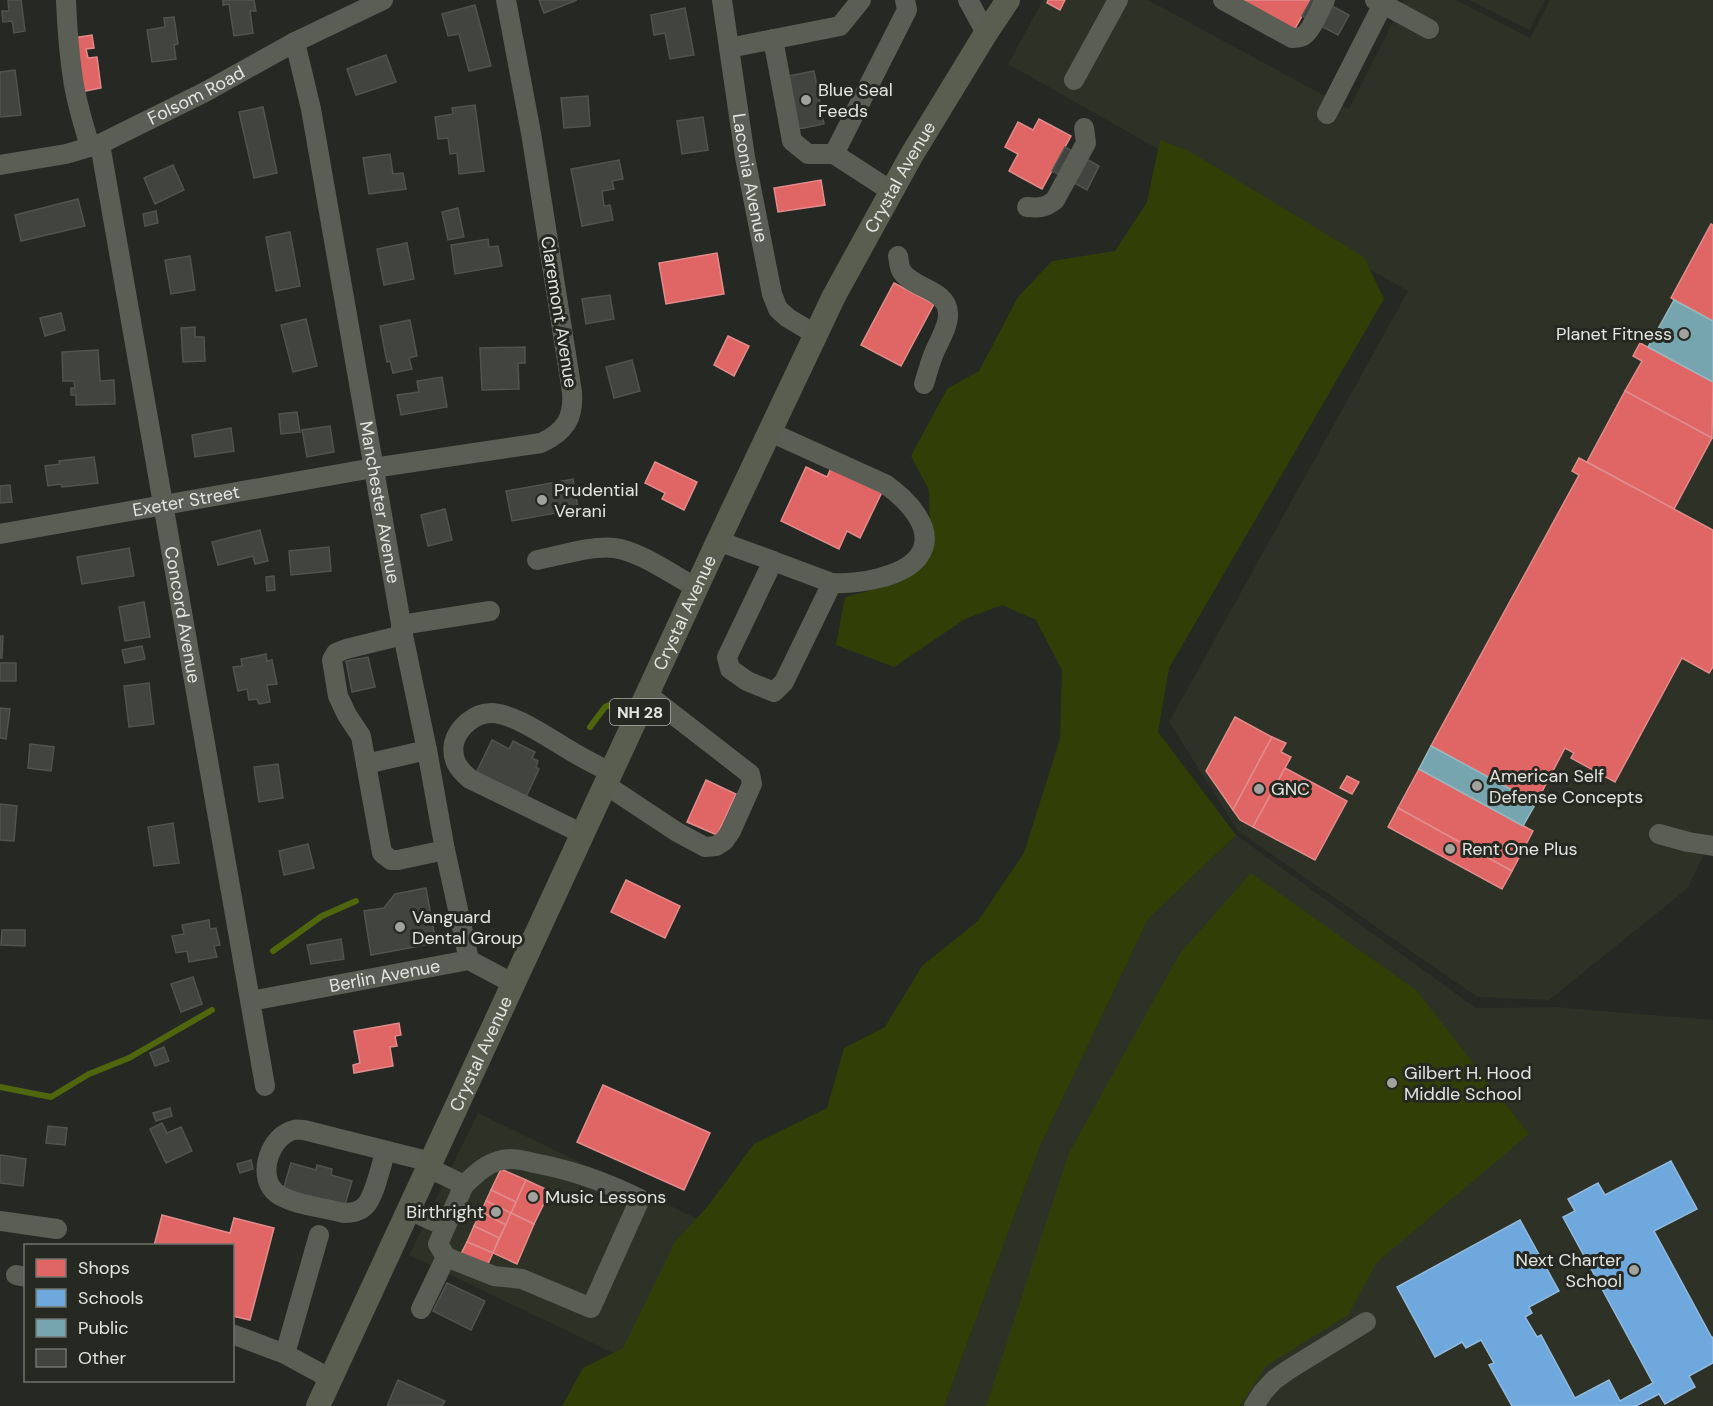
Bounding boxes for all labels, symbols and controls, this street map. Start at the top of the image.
street label: Folsom Road [143,60,249,131]
place label: Blue Seal Feeds [818,78,893,123]
marker: Blue Seal Feeds [799,93,813,107]
street label: Laconia Avenue [727,112,774,244]
street label: Crystal Avenue [859,117,941,237]
street label: Claremont Avenue [535,234,583,390]
place label: Planet Fitness [1556,322,1672,346]
marker: Planet Fitness [1677,327,1691,341]
street label: Manchester Avenue [354,419,406,585]
place label: Prudential Verani [554,478,638,523]
street label: Exeter Street [131,480,241,522]
marker: Prudential Verani [535,493,549,507]
street label: Concord Avenue [159,545,206,685]
street label: Crystal Avenue [648,551,722,674]
road number: NH 28 [610,699,670,725]
place label: American Self Defense Concepts [1489,764,1643,809]
place label: GNC [1271,777,1310,801]
marker: American Self Defense Concepts [1470,779,1484,793]
marker: GNC [1252,782,1266,796]
place label: Rent One Plus [1462,837,1578,861]
marker: Rent One Plus [1443,842,1457,856]
place label: Vanguard Dental Group [412,905,523,950]
marker: Vanguard Dental Group [393,920,407,934]
street label: Berlin Avenue [327,954,442,998]
street label: Crystal Avenue [444,992,518,1115]
place label: Gilbert H. Hood Middle School [1404,1061,1531,1106]
marker: Gilbert H. Hood Middle School [1385,1076,1399,1090]
place label: Music Lessons [545,1185,666,1209]
marker: Music Lessons [526,1190,540,1204]
place label: Birthright [406,1200,484,1224]
marker: Birthright [489,1205,503,1219]
legend [24,1244,234,1382]
place label: Next Charter School [1516,1248,1622,1293]
text: Shops [78,1256,130,1280]
marker: Next Charter School [1627,1263,1641,1277]
text: Schools [78,1286,143,1310]
text: Public [78,1316,129,1340]
text: Other [78,1346,127,1370]

